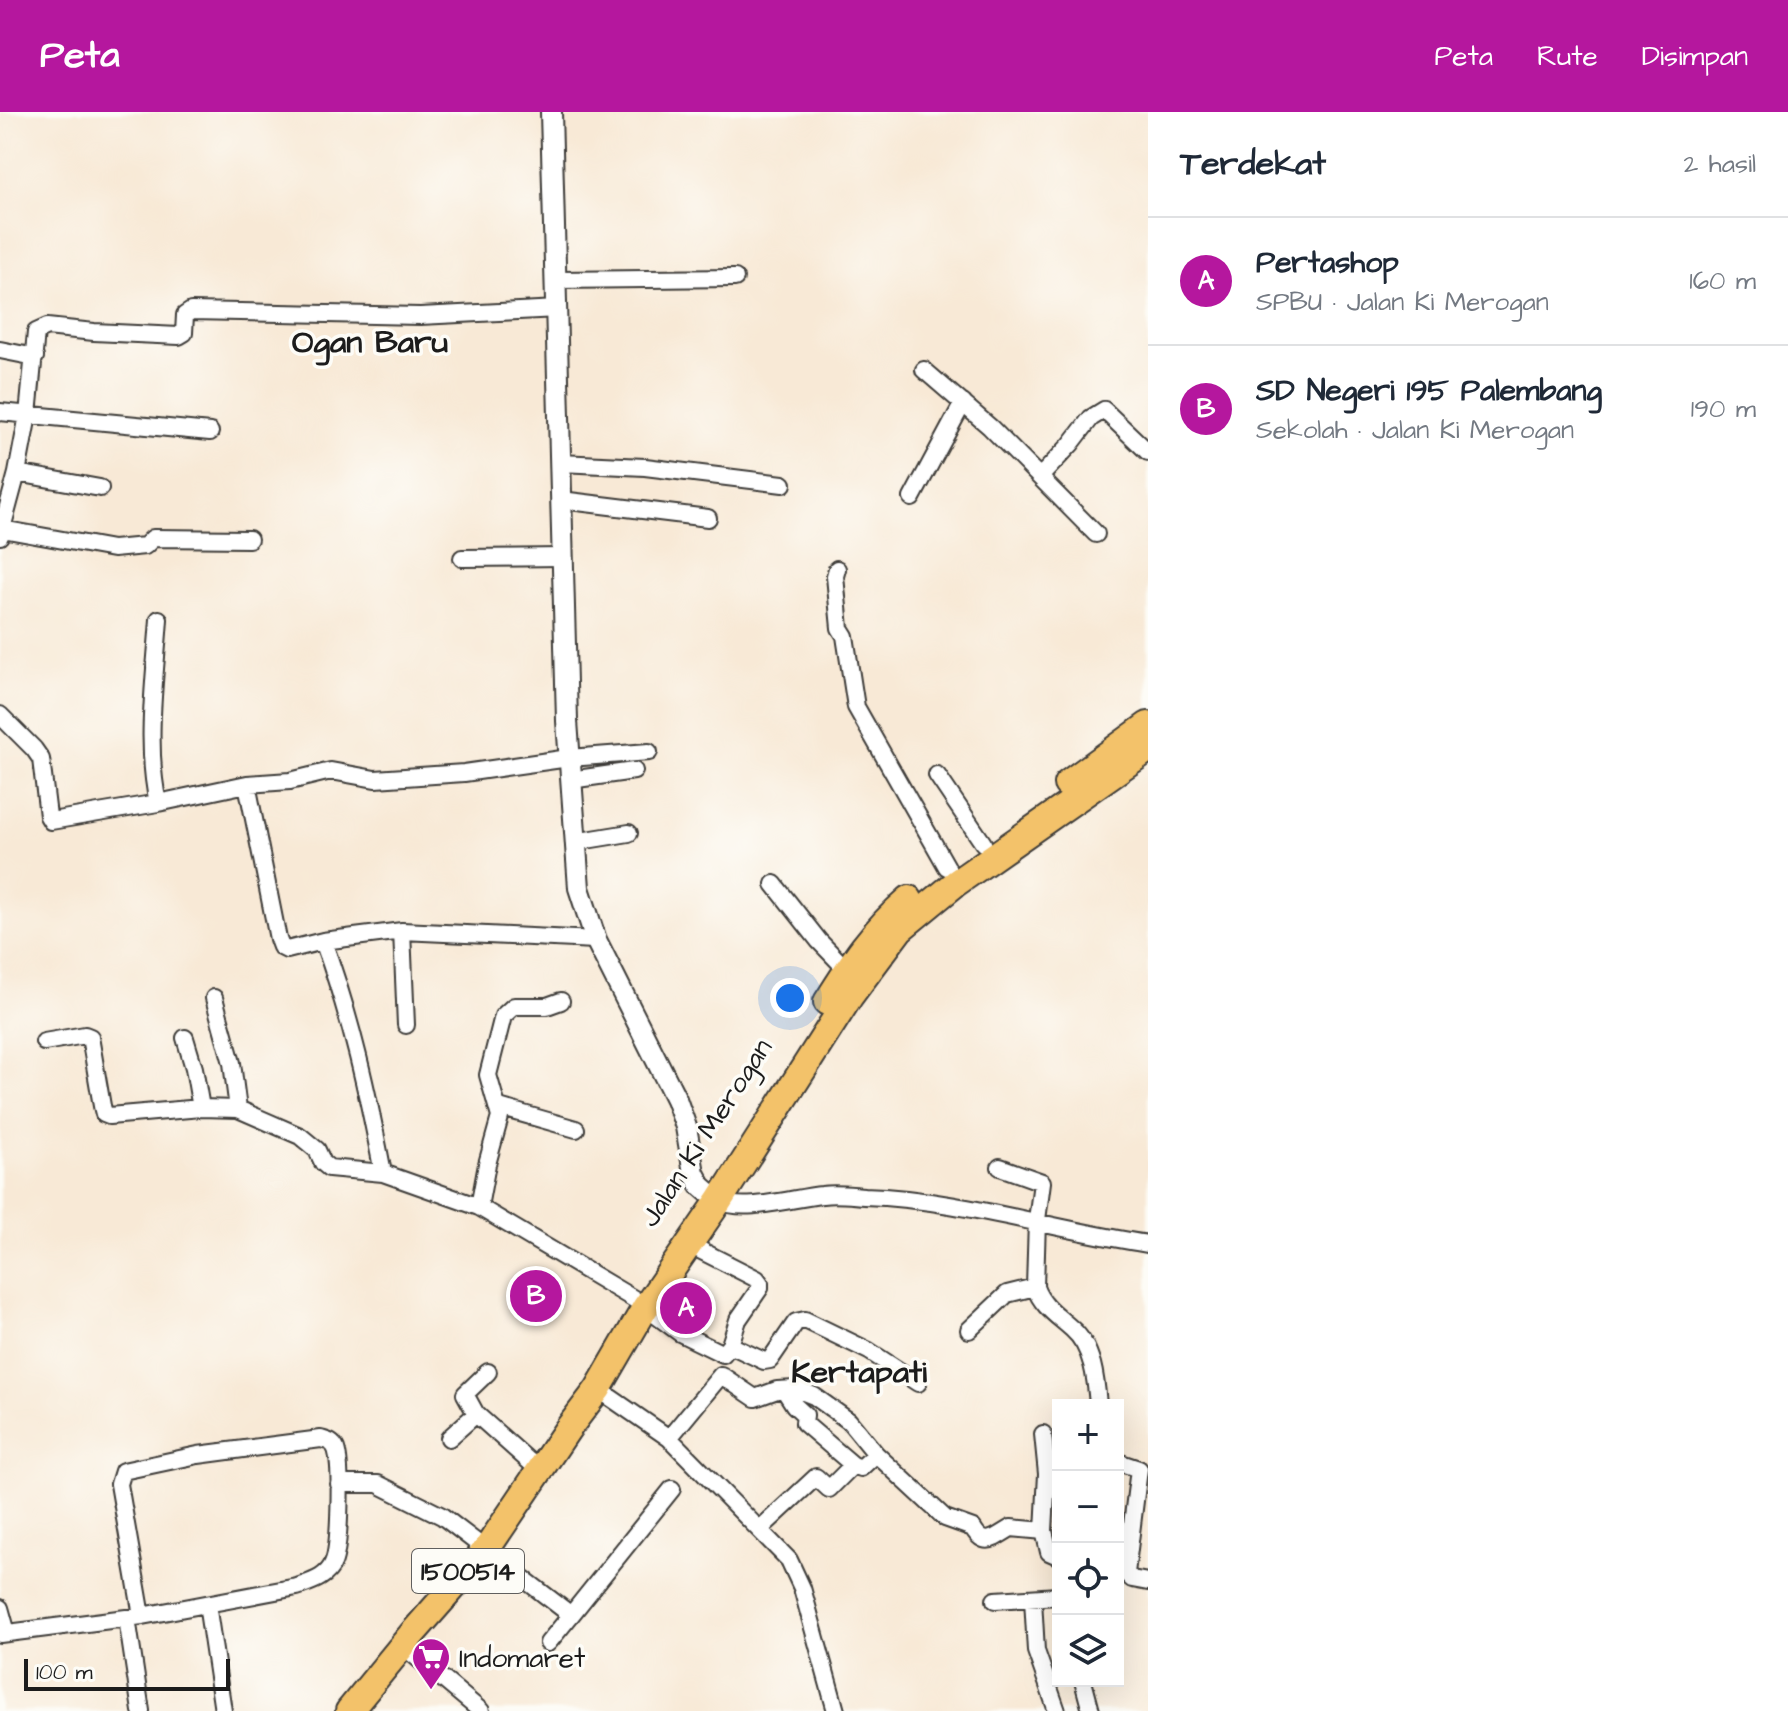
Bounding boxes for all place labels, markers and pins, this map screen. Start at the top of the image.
pin: B [510,1266,562,1326]
pin: A [660,1278,712,1338]
supermarket icon: Indomaret [410,1636,452,1691]
place label: Indomaret [459,1639,586,1678]

